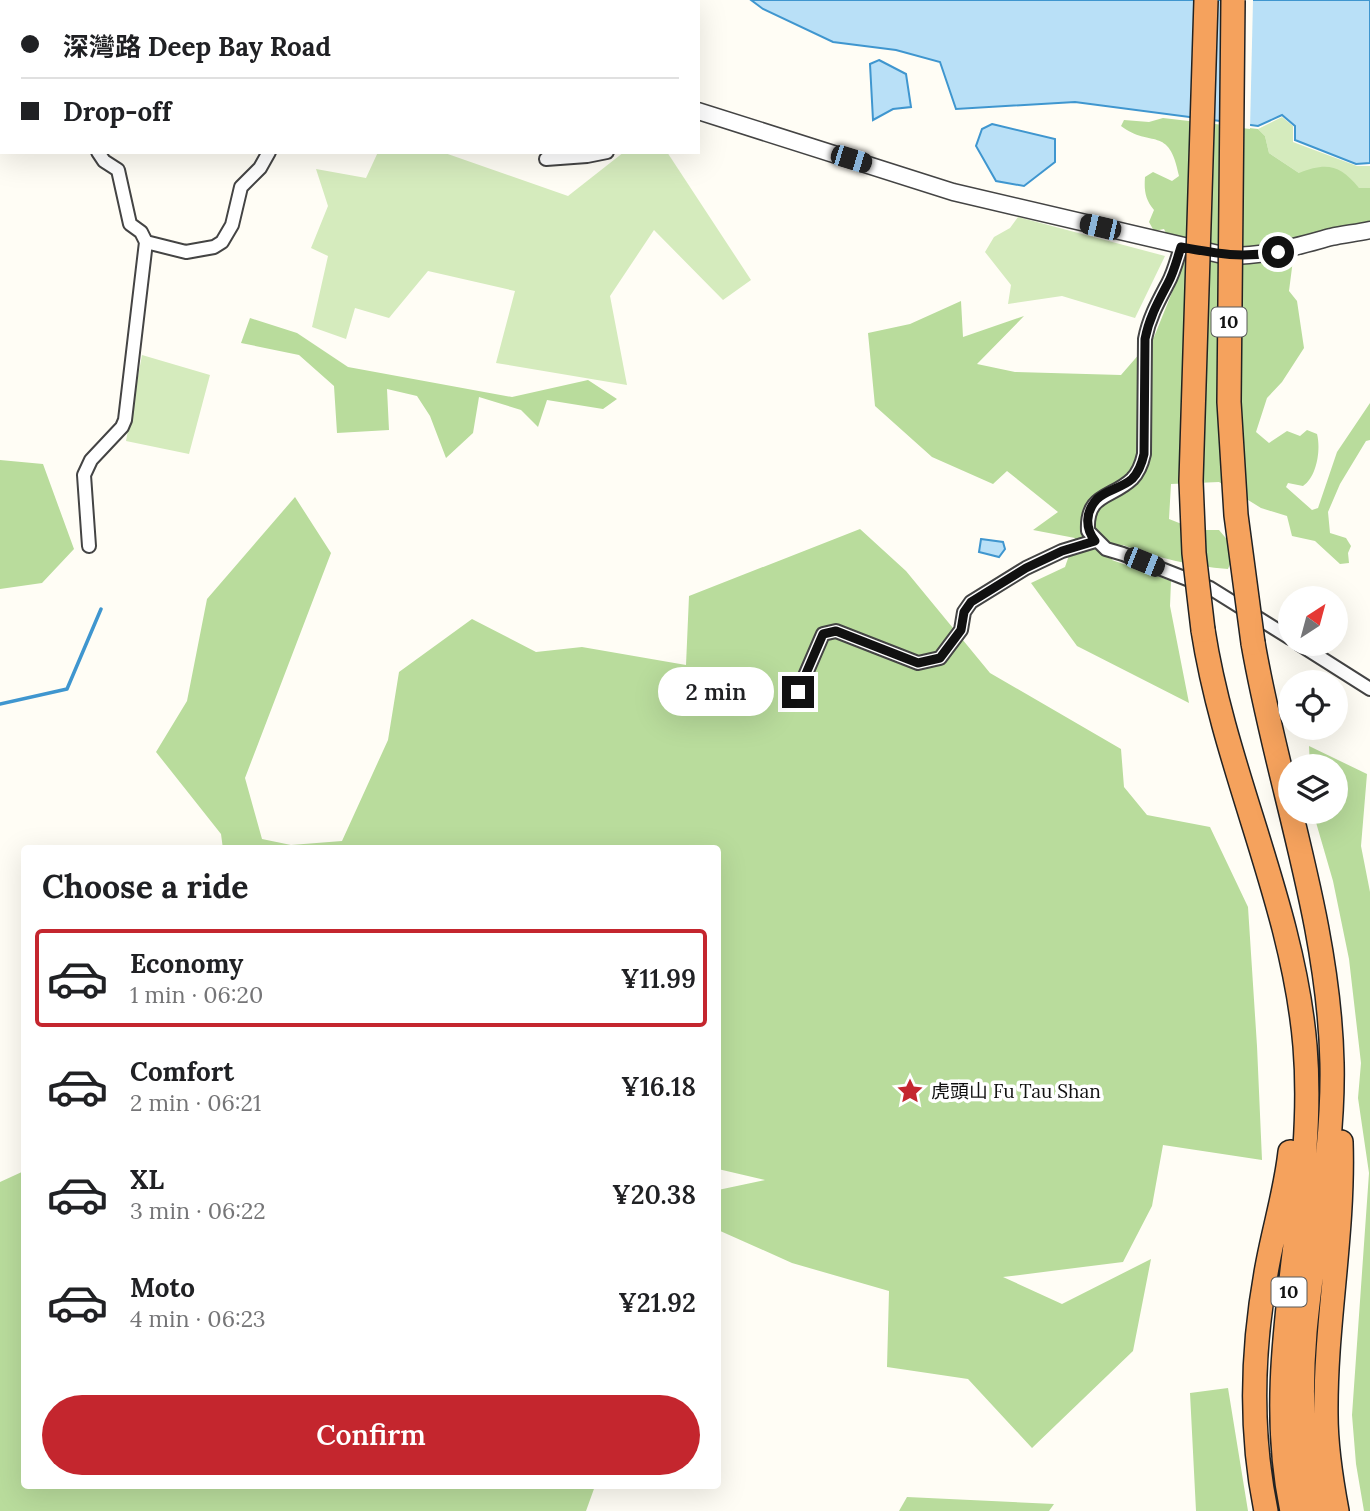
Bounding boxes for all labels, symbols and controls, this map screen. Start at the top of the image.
text: 深灣路 Deep Bay Road [63,30,331,63]
text: Drop-off [63,95,171,128]
car [828,143,875,175]
car [1078,212,1123,242]
route start [1262,236,1294,268]
road number: 10 [1212,308,1246,336]
car [1121,544,1168,580]
north arrow [1278,586,1348,656]
map controls [1278,586,1348,824]
callout: 2 min [658,668,774,716]
button: locate [1278,670,1348,740]
route end [782,676,814,708]
text: 2 min [686,677,746,706]
button: layers [1278,754,1348,824]
text: Choose a ride [42,866,249,907]
icon: car [46,947,109,1010]
text: Economy [130,947,243,980]
text: ¥11.99 [621,962,696,995]
text: 1 min · 06:20 [130,980,263,1009]
icon: car [46,1055,109,1118]
text: Comfort [130,1055,234,1088]
text: ¥16.18 [621,1070,696,1103]
place icon: 虎頭山 Fu Tau Shan [895,1076,925,1106]
place label: 虎頭山 Fu Tau Shan [931,1079,1101,1103]
text: 2 min · 06:21 [130,1088,261,1117]
icon: car [46,1163,109,1226]
text: XL [130,1163,164,1196]
text: ¥20.38 [612,1178,696,1211]
text: 3 min · 06:22 [130,1196,266,1225]
icon: car [46,1271,109,1334]
text: Moto [130,1271,195,1304]
road number: 10 [1272,1278,1306,1307]
text: ¥21.92 [618,1286,696,1319]
text: 4 min · 06:23 [130,1304,266,1333]
button: Confirm [42,1395,700,1475]

